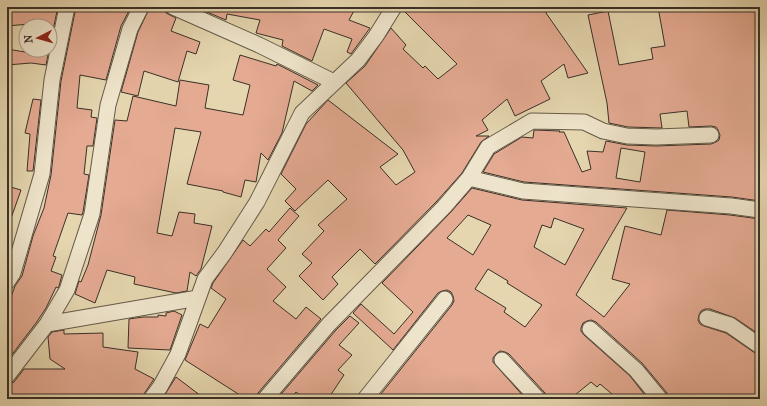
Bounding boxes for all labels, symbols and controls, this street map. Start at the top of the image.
north arrow [18,18,58,58]
text: N [22,34,35,44]

